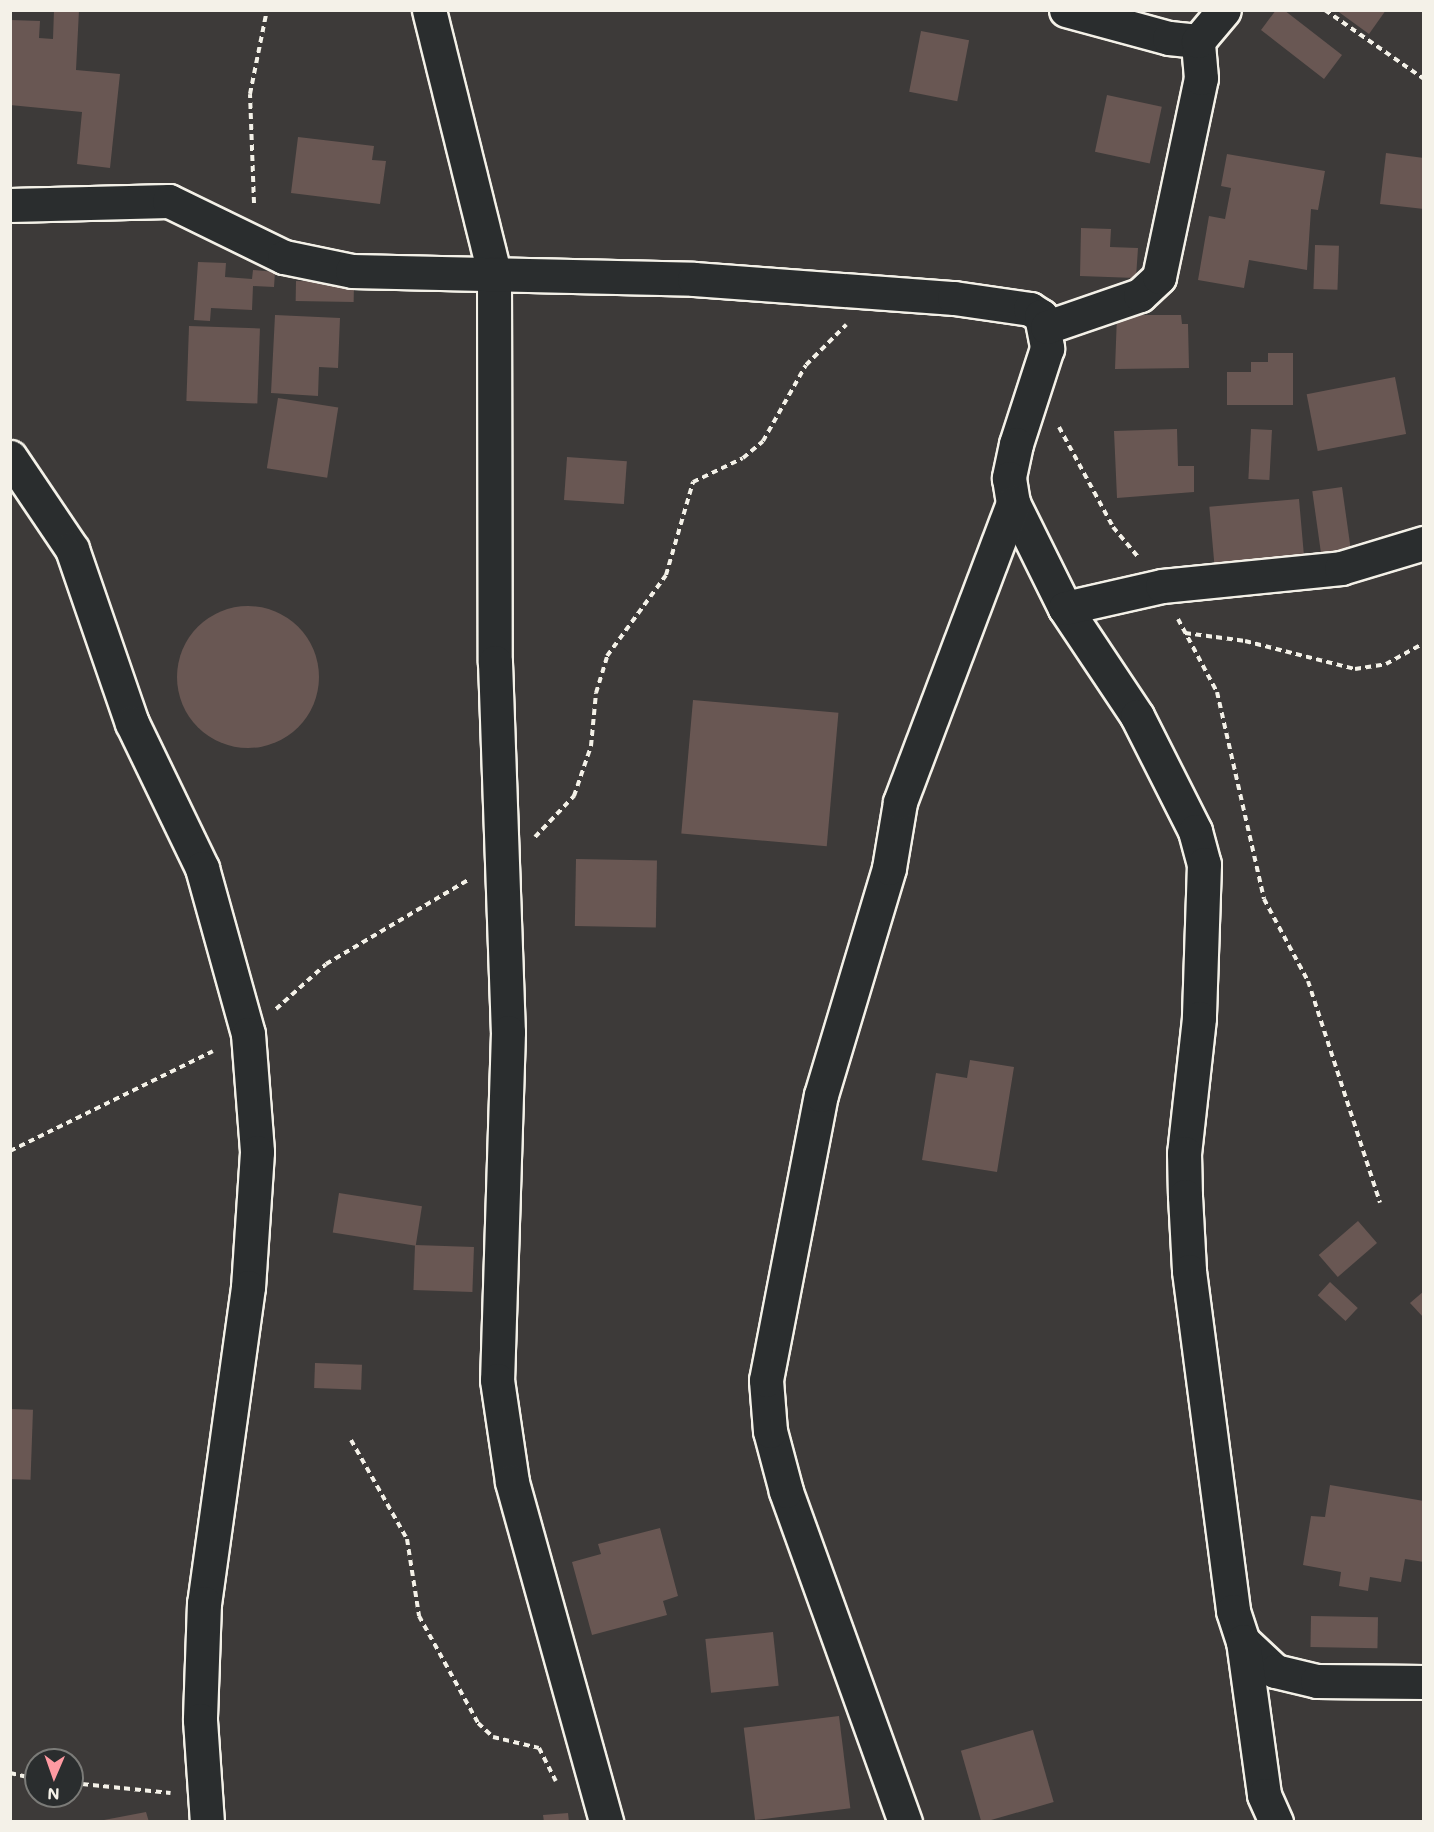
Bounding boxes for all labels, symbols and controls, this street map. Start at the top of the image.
north arrow [24,1748,84,1808]
text: N [47,1784,60,1805]

